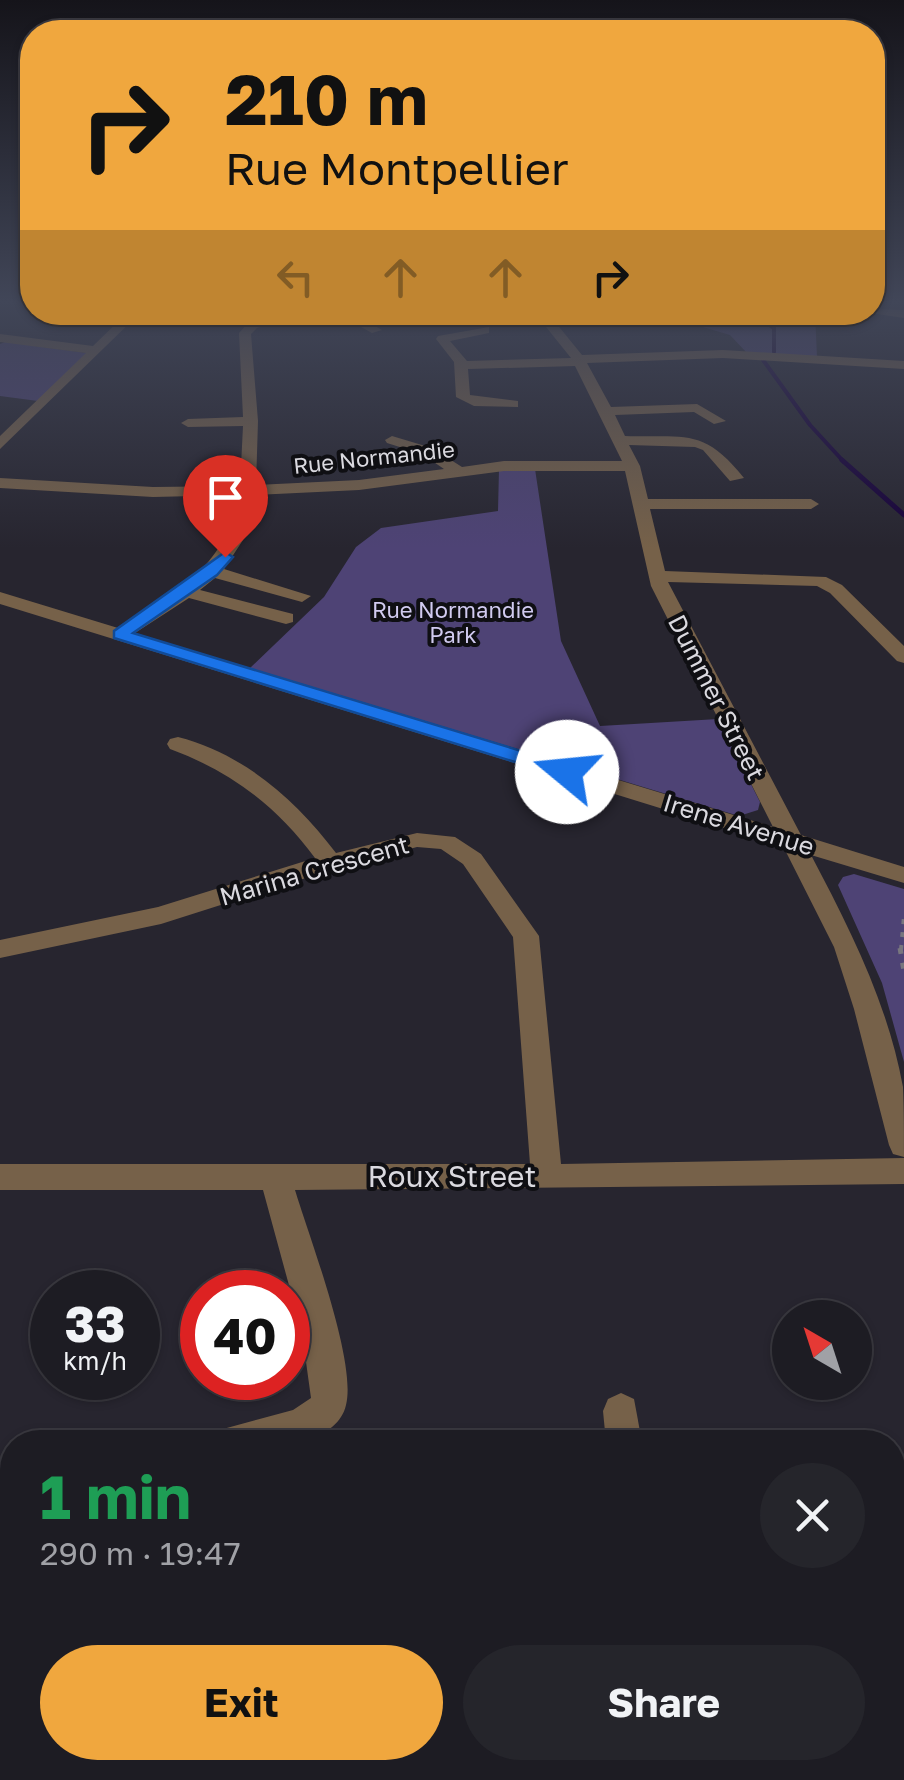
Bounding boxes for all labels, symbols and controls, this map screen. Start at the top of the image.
text: 210 m [225,56,428,140]
icon: right [60,60,190,190]
text: Rue Montpellier [225,141,569,195]
icon: left [268,250,323,305]
icon: ahead [373,250,428,305]
icon: ahead [478,250,533,305]
icon: right [583,250,638,305]
street label: Rue Normandie [292,435,456,479]
pin [183,455,268,558]
icon: arrive [198,470,253,525]
park label: Rue Normandie Park [372,596,534,648]
street label: Dummer Street [662,609,772,785]
position arrow [515,720,619,824]
street label: Irene Avenue [660,786,818,862]
street label: Marina Crescent [216,828,412,912]
street label: Roux Street [367,1158,537,1194]
speed limit sign: 40 [180,1270,310,1400]
text: 33 [64,1293,125,1353]
north arrow [772,1300,872,1400]
map controls [772,1300,872,1400]
text: km/h [63,1345,127,1376]
text: 1 min [40,1460,191,1532]
button: close [760,1463,865,1568]
text: 290 m · 19:47 [40,1534,241,1572]
button: Exit [40,1645,443,1760]
button: Share [463,1645,865,1760]

